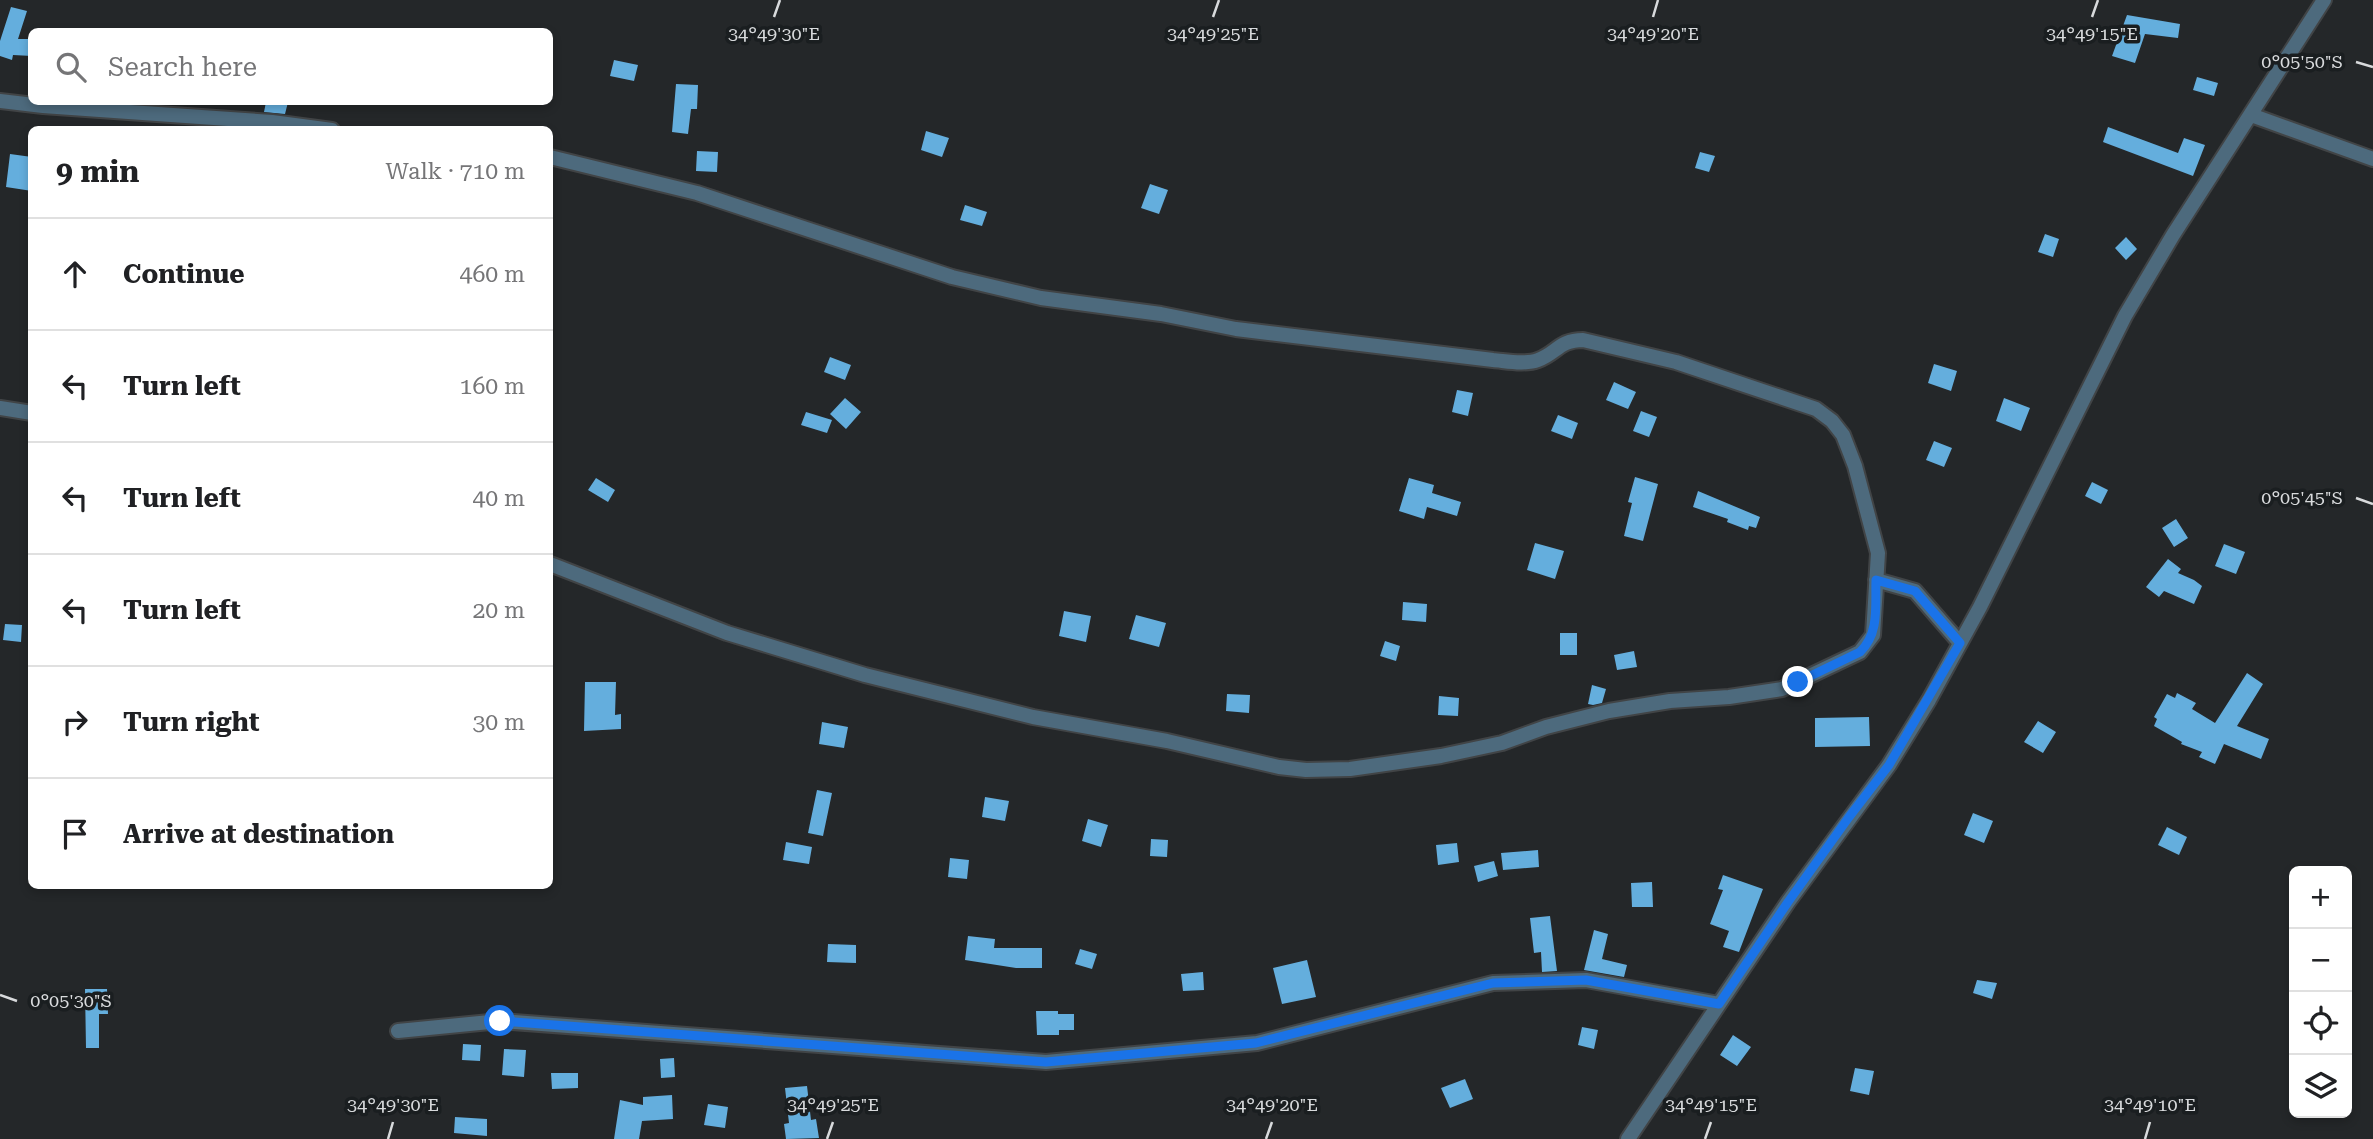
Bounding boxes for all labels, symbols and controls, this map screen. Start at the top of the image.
text: 34°49'30"E [728,23,820,44]
text: 34°49'25"E [1167,23,1259,44]
text: 34°49'20"E [1607,23,1699,44]
text: 34°49'15"E [2046,23,2138,44]
search box [28,28,553,105]
icon: search [52,48,90,86]
text: 0°05'50"S [2261,51,2343,72]
text: Search here [108,52,257,82]
text: 9 min [56,154,139,189]
text: Walk · 710 m [386,158,525,185]
icon: ahead [56,255,94,293]
text: Continue [123,259,245,289]
text: 460 m [460,261,525,288]
icon: left [56,367,94,405]
text: Turn left [123,371,241,401]
text: 160 m [460,373,525,400]
icon: left [56,479,94,517]
text: Turn left [123,483,241,513]
text: 40 m [472,485,525,512]
text: 0°05'45"S [2261,487,2343,508]
icon: left [56,591,94,629]
text: Turn left [123,595,241,625]
text: 20 m [472,597,525,624]
route end [1782,666,1813,697]
icon: right [56,703,94,741]
text: Turn right [123,707,259,737]
text: 30 m [472,709,525,736]
icon: arrive [56,815,94,853]
text: Arrive at destination [123,819,394,849]
map controls [2289,866,2352,1118]
button: + [2289,866,2352,929]
button: − [2289,929,2352,992]
text: 0°05'30"S [30,990,112,1011]
button: locate [2289,992,2352,1055]
route start [484,1005,515,1036]
button: layers [2289,1055,2352,1118]
text: 34°49'30"E [347,1094,439,1115]
text: 34°49'25"E [787,1094,879,1115]
text: 34°49'20"E [1226,1094,1318,1115]
text: 34°49'15"E [1665,1094,1757,1115]
text: 34°49'10"E [2104,1094,2196,1115]

